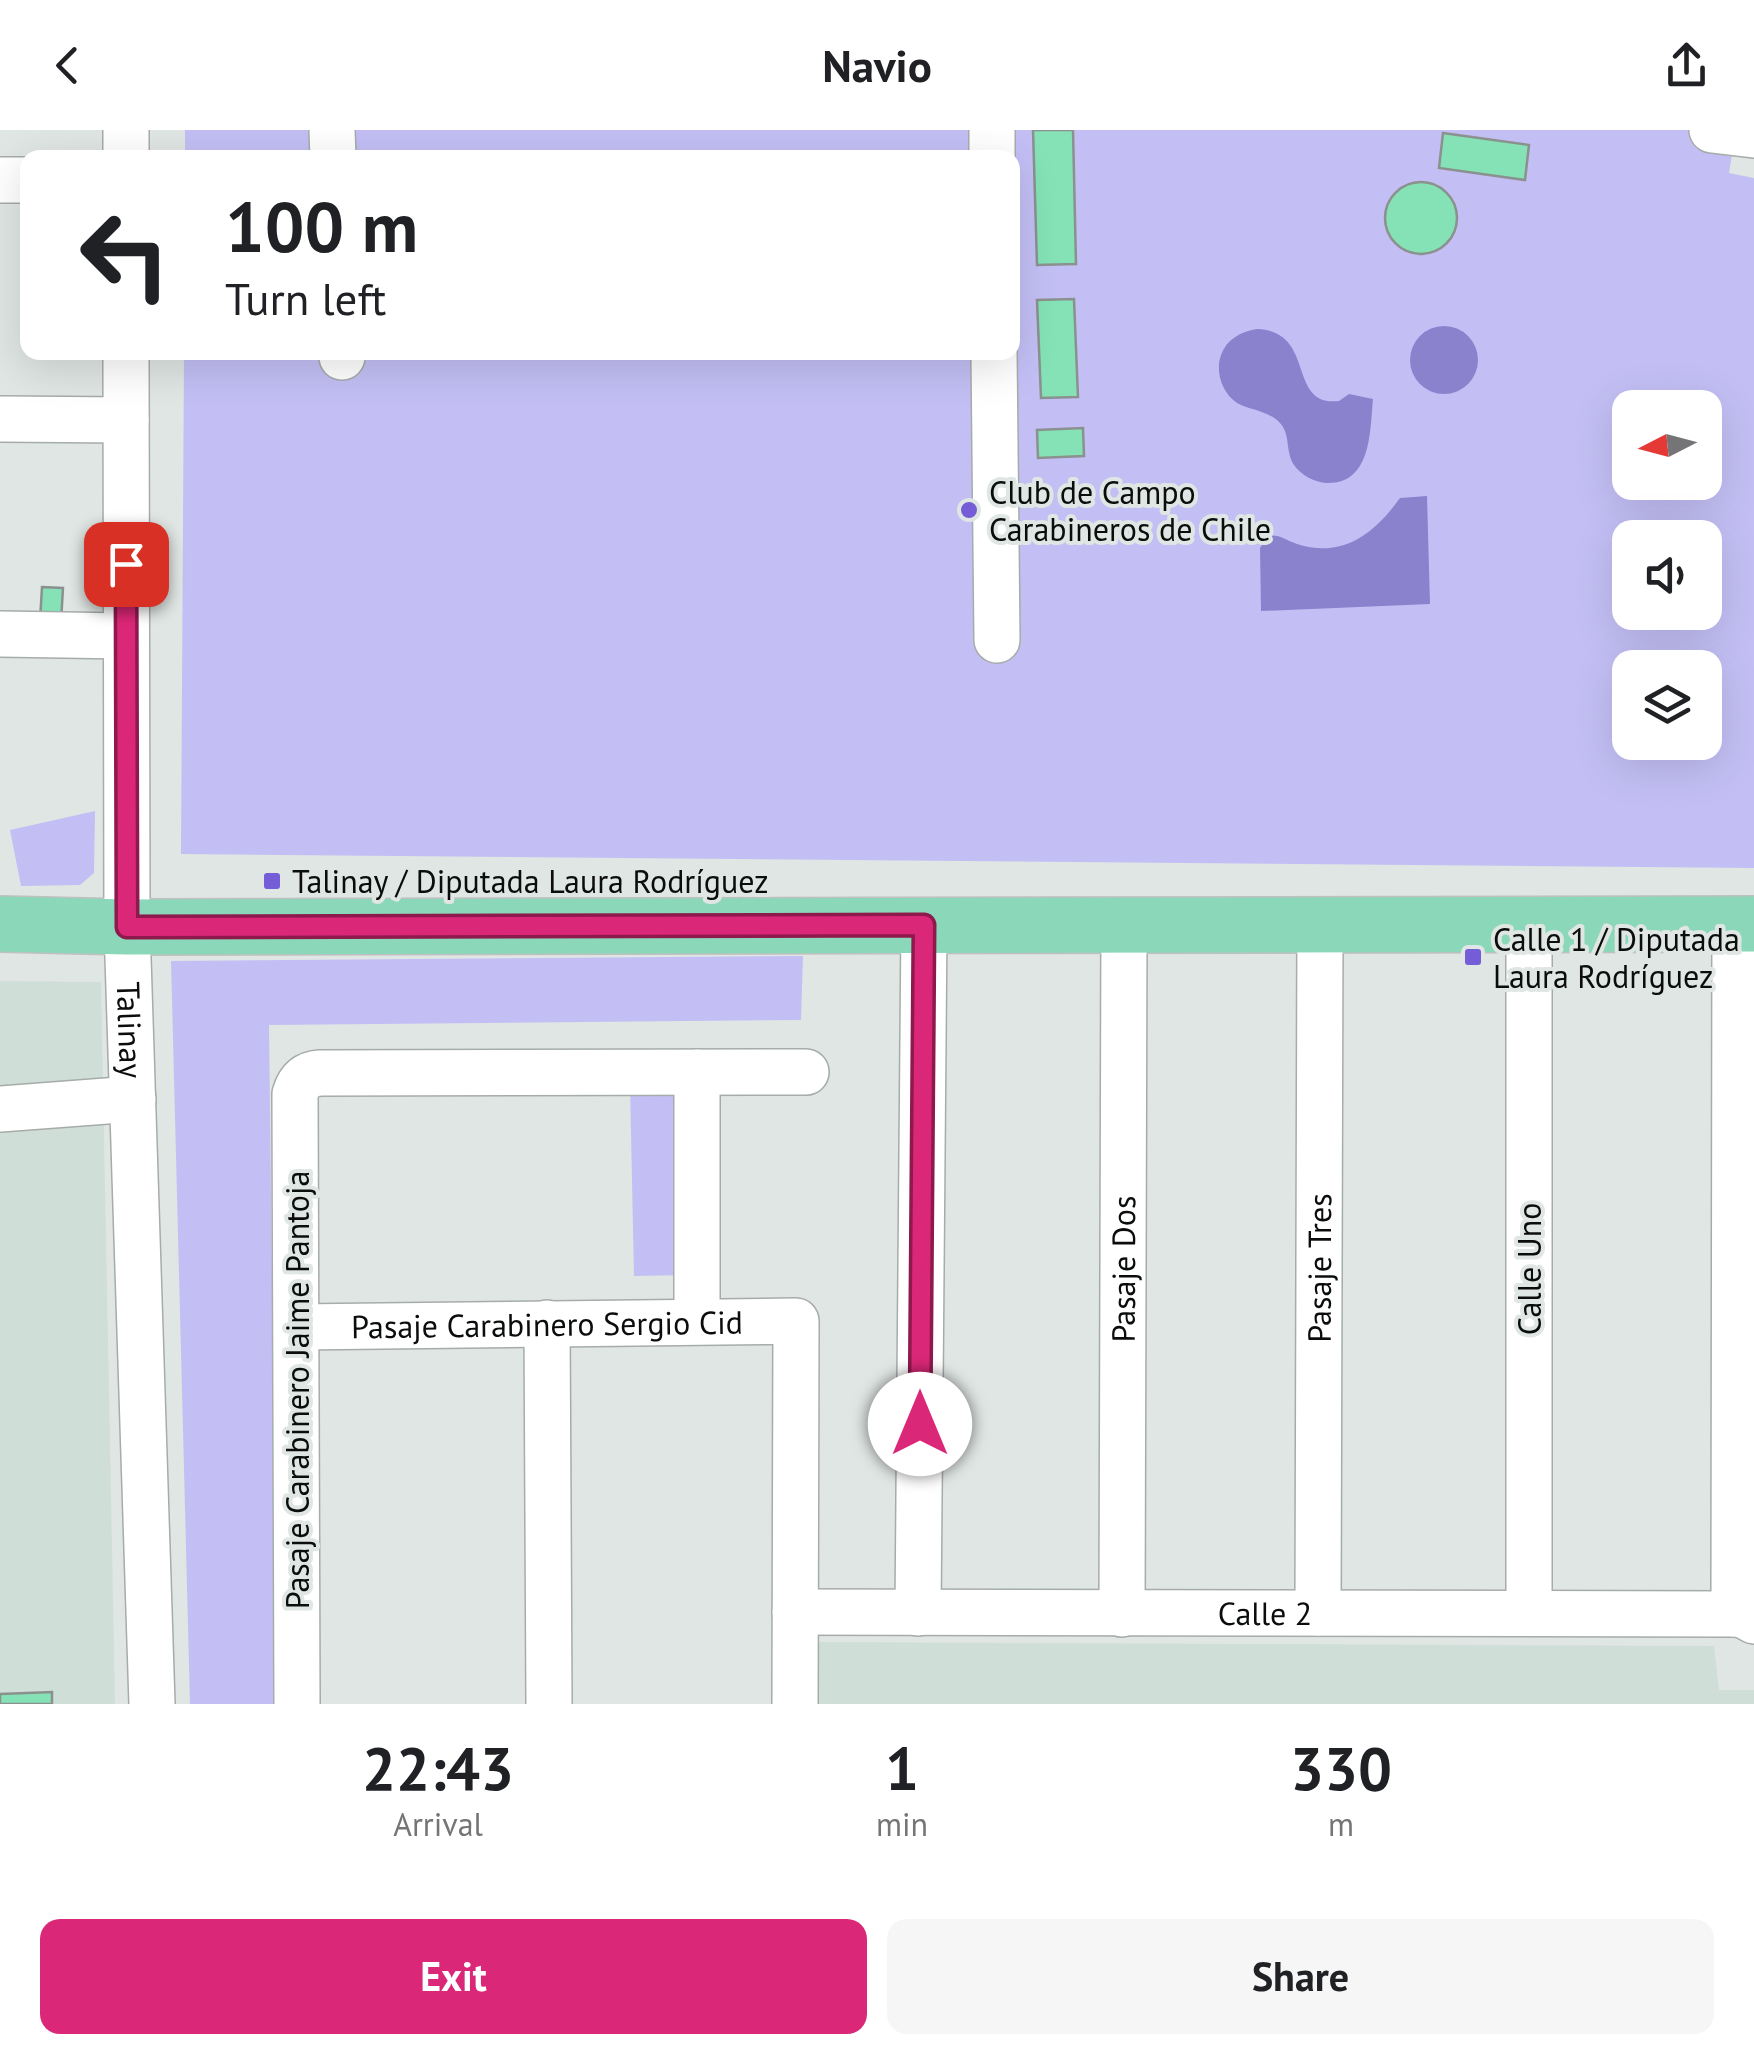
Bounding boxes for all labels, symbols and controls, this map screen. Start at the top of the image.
text: Navio [822,36,932,94]
icon: back [40,38,95,93]
icon: share [1659,38,1714,93]
text: 100 m [225,181,418,271]
icon: left [60,190,190,320]
text: Turn left [225,269,386,327]
north arrow [1612,390,1722,500]
map controls [1612,390,1722,760]
place label: Club de Campo Carabineros de Chile [989,471,1271,550]
marker: Club de Campo Carabineros de Chile [958,499,980,521]
button: sound [1612,520,1722,630]
pin [84,522,169,607]
icon: arrive [99,537,154,592]
button: layers [1612,650,1722,760]
place label: Talinay / Diputada Laura Rodríguez [292,860,768,902]
marker: Talinay / Diputada Laura Rodríguez [261,870,283,892]
place label: Calle 1 / Diputada Laura Rodríguez [1493,918,1740,997]
marker: Calle 1 / Diputada Laura Rodríguez [1462,946,1484,968]
street label: Talinay [108,981,153,1079]
street label: Pasaje Carabinero Jaime Pantoja [276,1171,318,1609]
street label: Pasaje Tres [1298,1193,1340,1343]
street label: Pasaje Dos [1102,1195,1144,1343]
street label: Calle Uno [1508,1203,1550,1335]
street label: Pasaje Carabinero Sergio Cid [351,1301,743,1347]
position arrow [868,1372,972,1476]
street label: Calle 2 [1218,1592,1312,1634]
text: 22:43 [362,1729,514,1807]
text: 1 [885,1729,919,1807]
text: 330 [1290,1729,1392,1807]
text: Arrival [393,1803,483,1845]
text: min [876,1803,928,1845]
text: m [1328,1803,1354,1845]
button: Exit [40,1919,867,2034]
button: Share [887,1919,1714,2034]

